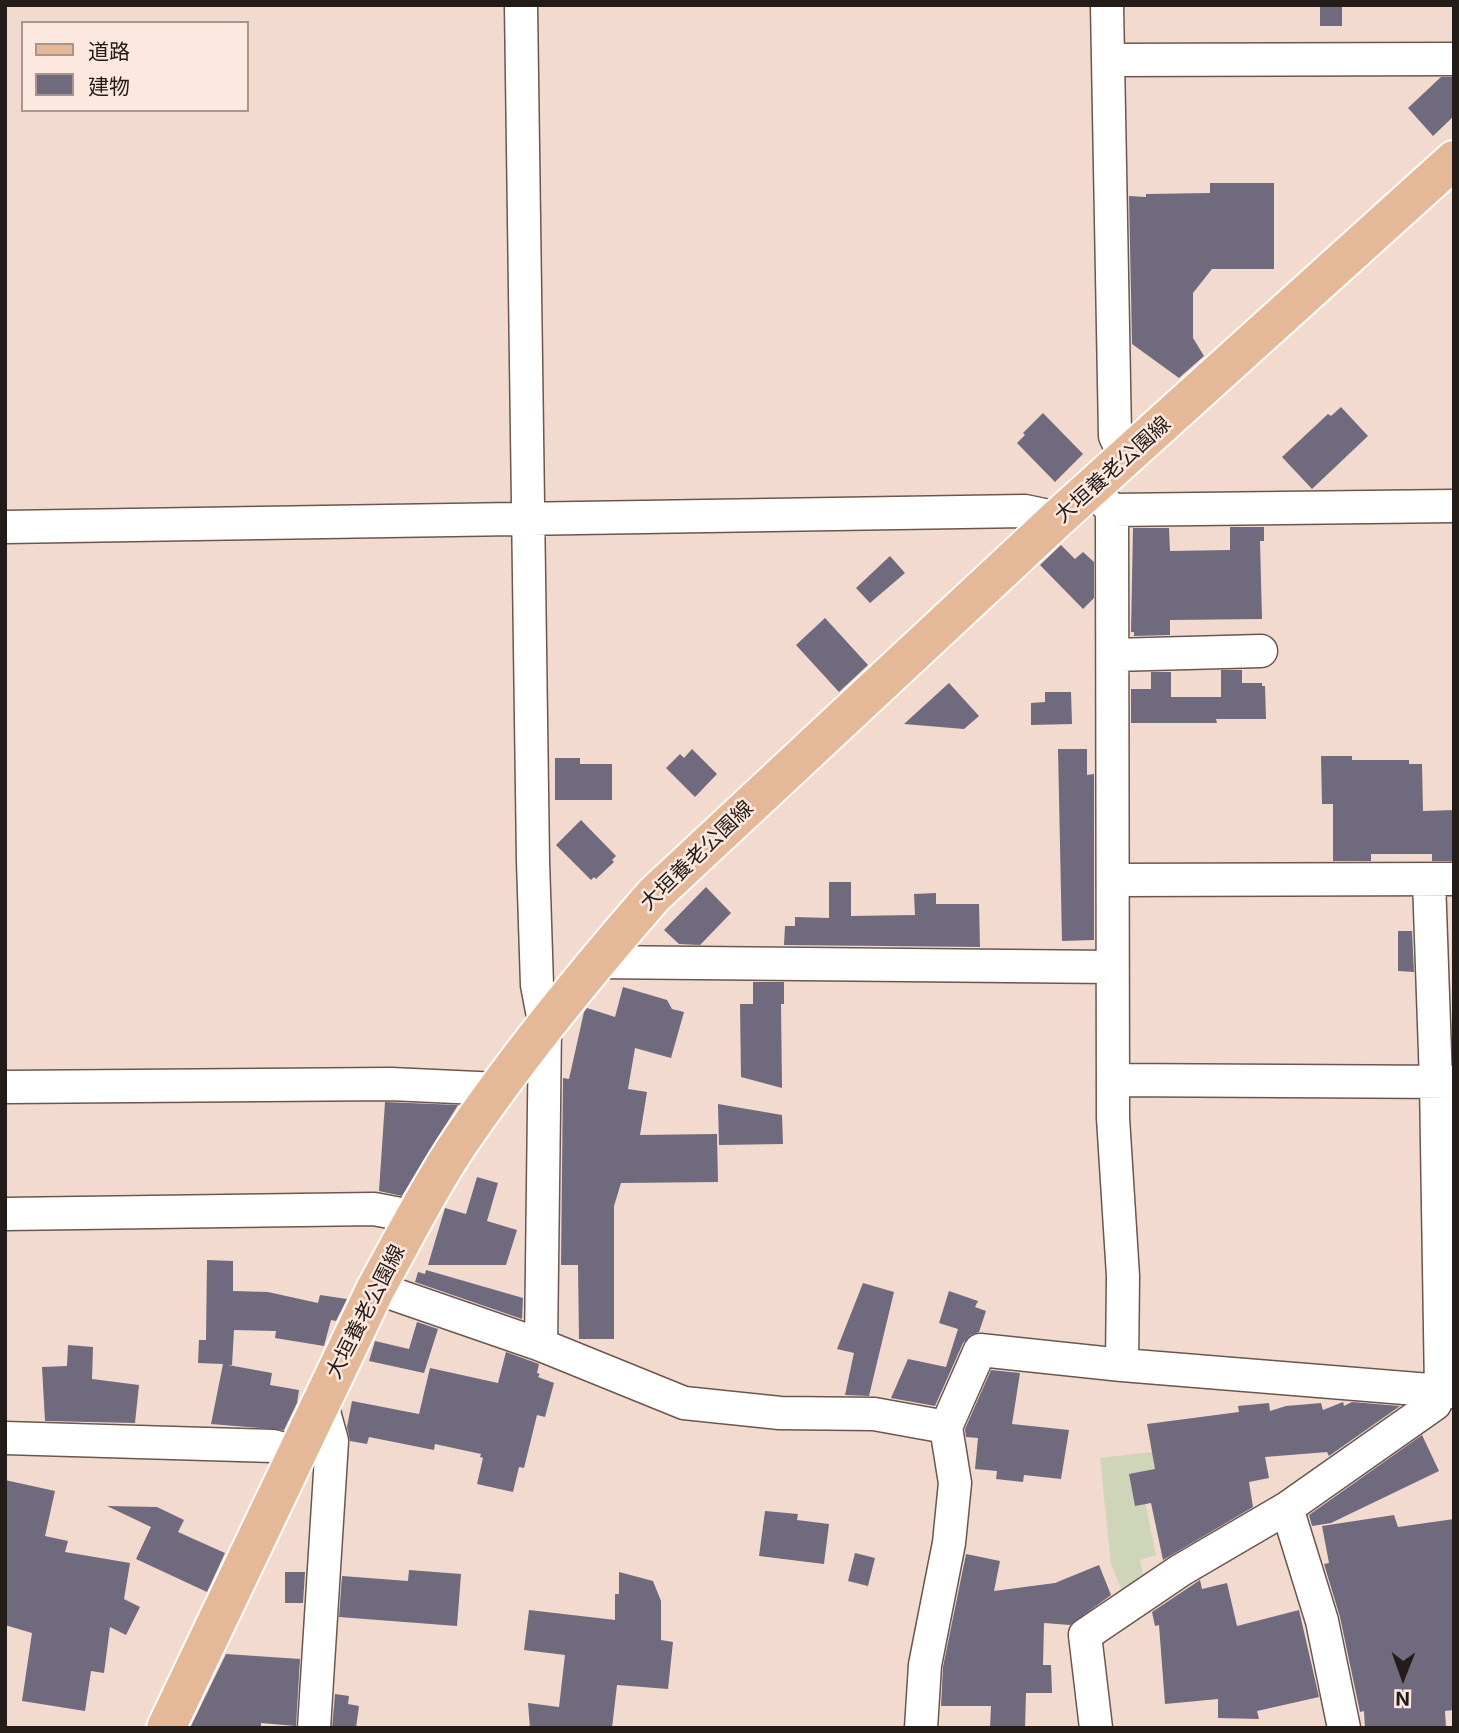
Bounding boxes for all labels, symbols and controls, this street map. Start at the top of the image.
legend [21,21,248,112]
text: 道路 [88,39,130,64]
text: 建物 [88,74,130,99]
street label: 大垣養老公園線 [1050,411,1176,529]
street label: 大垣養老公園線 [635,796,759,916]
street label: 大垣養老公園線 [321,1241,411,1383]
north arrow [1368,1642,1438,1712]
text: N [1395,1687,1410,1710]

